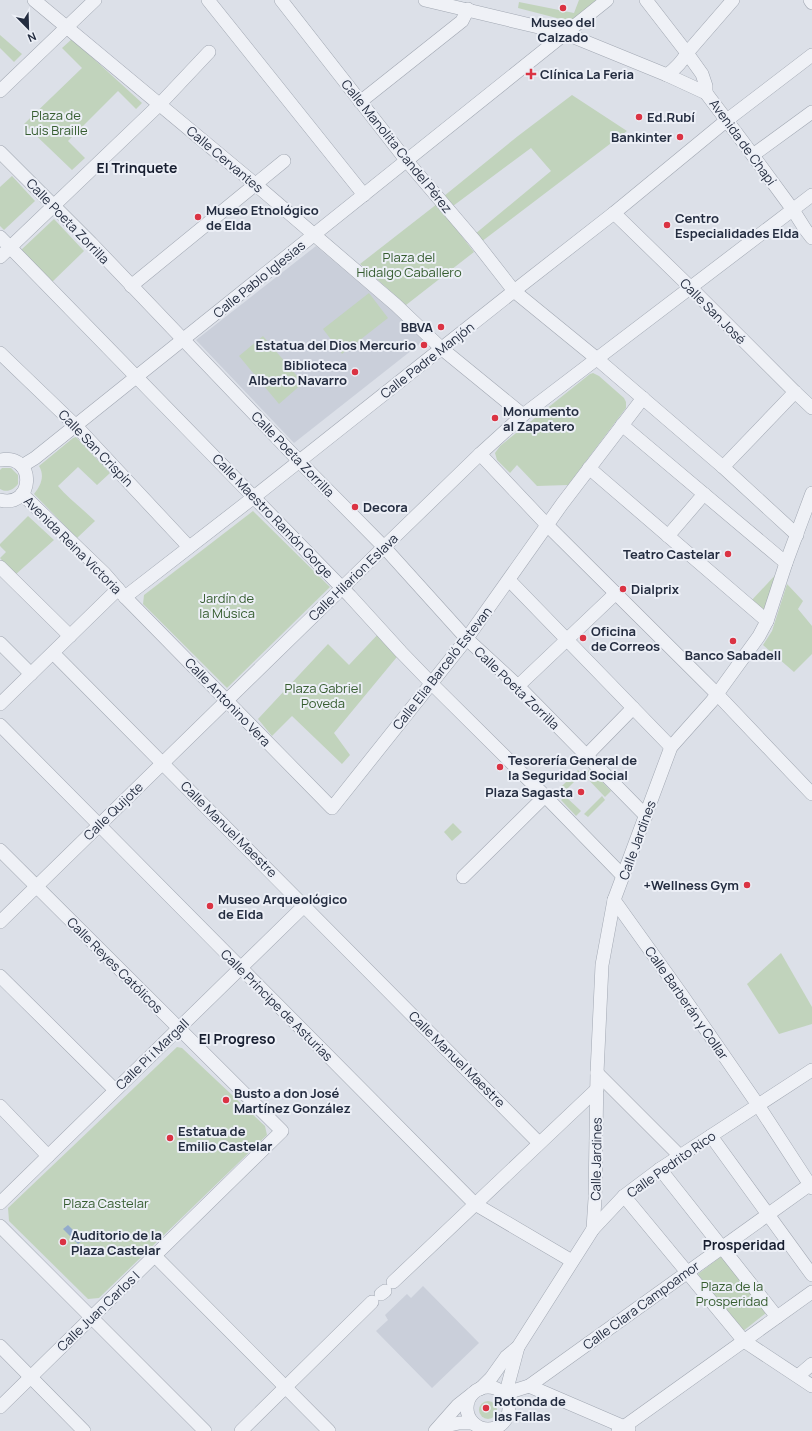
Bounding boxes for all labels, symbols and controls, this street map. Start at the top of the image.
marker: Museo del Calzado [558,3,568,13]
north arrow [8,8,48,48]
place label: Museo del Calzado [531,13,595,46]
text: N [25,29,39,46]
place label: Clínica La Feria [540,65,634,83]
marker: Clínica La Feria [525,68,537,80]
street label: Calle Manolita Candel Pérez [337,75,457,217]
street label: Avenida de Chapí [706,95,780,189]
park label: Plaza de Luis Braille [24,106,88,139]
place label: Ed.Rubí [647,108,695,126]
marker: Ed.Rubí [634,112,644,122]
street label: Calle Cervantes [183,122,267,197]
place label: Bankinter [611,128,672,146]
marker: Bankinter [675,132,685,142]
district label: El Trinquete [97,158,177,177]
street label: Calle Poeta Zorrilla [23,174,113,268]
place label: Museo Etnológico de Elda [206,201,319,234]
place label: Centro Especialidades Elda [675,209,799,242]
marker: Museo Etnológico de Elda [193,212,203,222]
marker: Centro Especialidades Elda [662,220,672,230]
street label: Calle Pablo Iglesias [209,236,309,322]
park label: Plaza del Hidalgo Caballero [356,248,462,281]
street label: Calle San José [676,274,750,348]
street label: Calle Padre Manjón [376,318,478,402]
place label: BBVA [401,318,433,336]
marker: BBVA [436,322,446,332]
place label: Estatua del Dios Mercurio [256,336,416,354]
marker: Estatua del Dios Mercurio [419,340,429,350]
place label: Biblioteca Alberto Navarro [249,356,347,389]
marker: Biblioteca Alberto Navarro [350,367,360,377]
place label: Monumento al Zapatero [503,402,579,435]
street label: Calle San Crispín [55,406,137,490]
street label: Calle Poeta Zorrilla [248,407,338,501]
marker: Monumento al Zapatero [490,413,500,423]
street label: Calle Maestro Ramón Gorge [209,450,338,582]
street label: Avenida Reina Victoria [20,492,126,598]
place label: Decora [363,498,408,516]
marker: Decora [350,502,360,512]
street label: Calle Hilarion Eslava [304,529,402,625]
place label: Teatro Castelar [623,545,720,563]
marker: Teatro Castelar [723,549,733,559]
place label: Dialprix [631,580,680,598]
marker: Dialprix [618,584,628,594]
park label: Jardín de la Música [199,589,255,622]
street label: Calle Elia Barceló Estevan [388,603,496,733]
place label: Oficina de Correos [591,622,660,655]
marker: Oficina de Correos [578,633,588,643]
marker: Banco Sabadell [728,636,738,646]
street label: Calle Poeta Zorrilla [470,643,564,733]
place label: Banco Sabadell [685,646,781,664]
street label: Calle Antonino Vera [181,654,275,750]
park label: Plaza Gabriel Poveda [285,679,361,712]
place label: Tesorería General de la Seguridad Social [508,751,637,784]
marker: Tesorería General de la Seguridad Social [495,762,505,772]
street label: Calle Manuel Maestre [177,777,281,881]
street label: Calle Quijote [79,778,147,844]
place label: Plaza Sagasta [485,783,573,801]
marker: Plaza Sagasta [576,787,586,797]
street label: Calle Jardines [614,798,660,882]
place label: +Wellness Gym [644,876,739,894]
marker: +Wellness Gym [742,880,752,890]
place label: Museo Arqueológico de Elda [218,890,347,923]
marker: Museo Arqueológico de Elda [205,901,215,911]
street label: Calle Reyes Católicos [63,913,167,1017]
street label: Calle Barberán y Collar [641,943,733,1063]
street label: Calle Príncipe de Asturias [217,945,337,1065]
street label: Calle Manuel Maestre [405,1007,509,1111]
street label: Calle Pi i Margall [111,1014,193,1094]
district label: El Progreso [199,1029,276,1048]
place label: Busto a don José Martínez González [234,1084,351,1117]
marker: Busto a don José Martínez González [221,1095,231,1105]
street label: Calle Jardines [586,1117,606,1201]
place label: Estatua de Emilio Castelar [178,1122,272,1155]
street label: Calle Pedrito Rico [623,1126,719,1201]
marker: Estatua de Emilio Castelar [165,1133,175,1143]
park label: Plaza Castelar [63,1194,149,1212]
place label: Auditorio de la Plaza Castelar [71,1226,162,1259]
district label: Prosperidad [703,1235,785,1254]
marker: Auditorio de la Plaza Castelar [58,1237,68,1247]
street label: Calle Clara Campoamor [579,1256,703,1353]
street label: Calle Juan Carlos I [53,1267,143,1355]
park label: Plaza de la Prosperidad [696,1277,768,1310]
place label: Rotonda de las Fallas [494,1392,566,1425]
marker: Rotonda de las Fallas [481,1403,491,1413]

